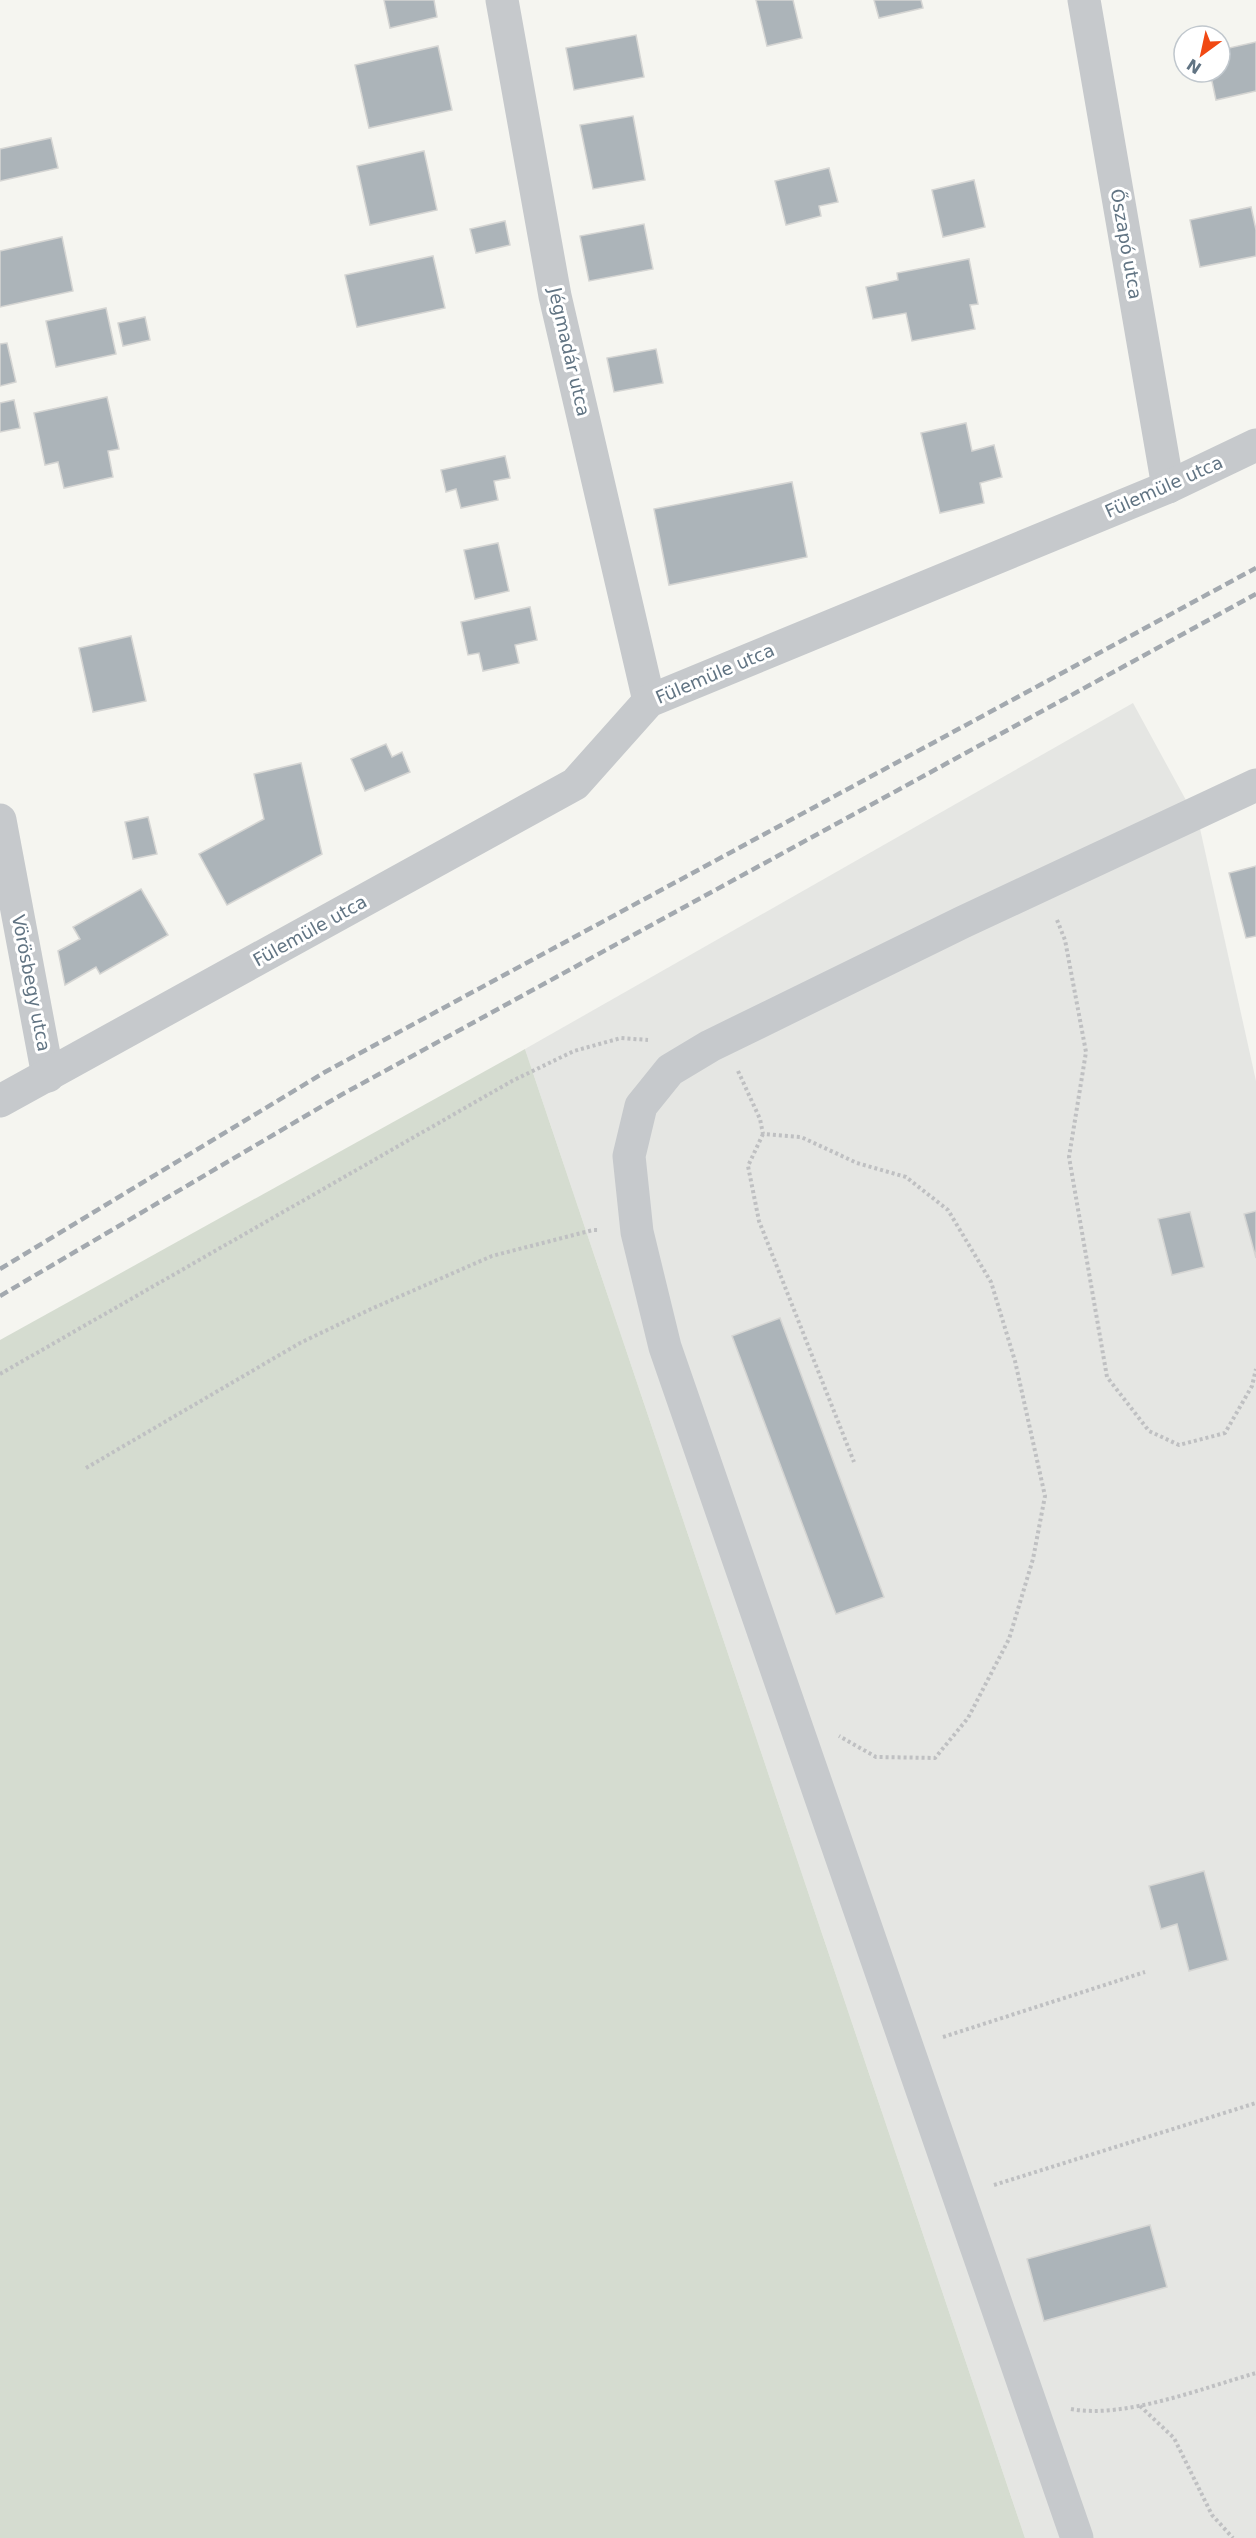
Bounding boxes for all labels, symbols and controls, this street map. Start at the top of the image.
north arrow [1172,24,1232,84]
text: N [1183,55,1205,78]
street label: Őszapó utca [1106,187,1147,301]
street label: Jégmadár utca [544,285,594,418]
street label: Fülemüle utca [1102,451,1226,522]
street label: Fülemüle utca [652,639,777,708]
street label: Fülemüle utca [249,891,370,971]
street label: Vörösbegy utca [8,913,55,1053]

